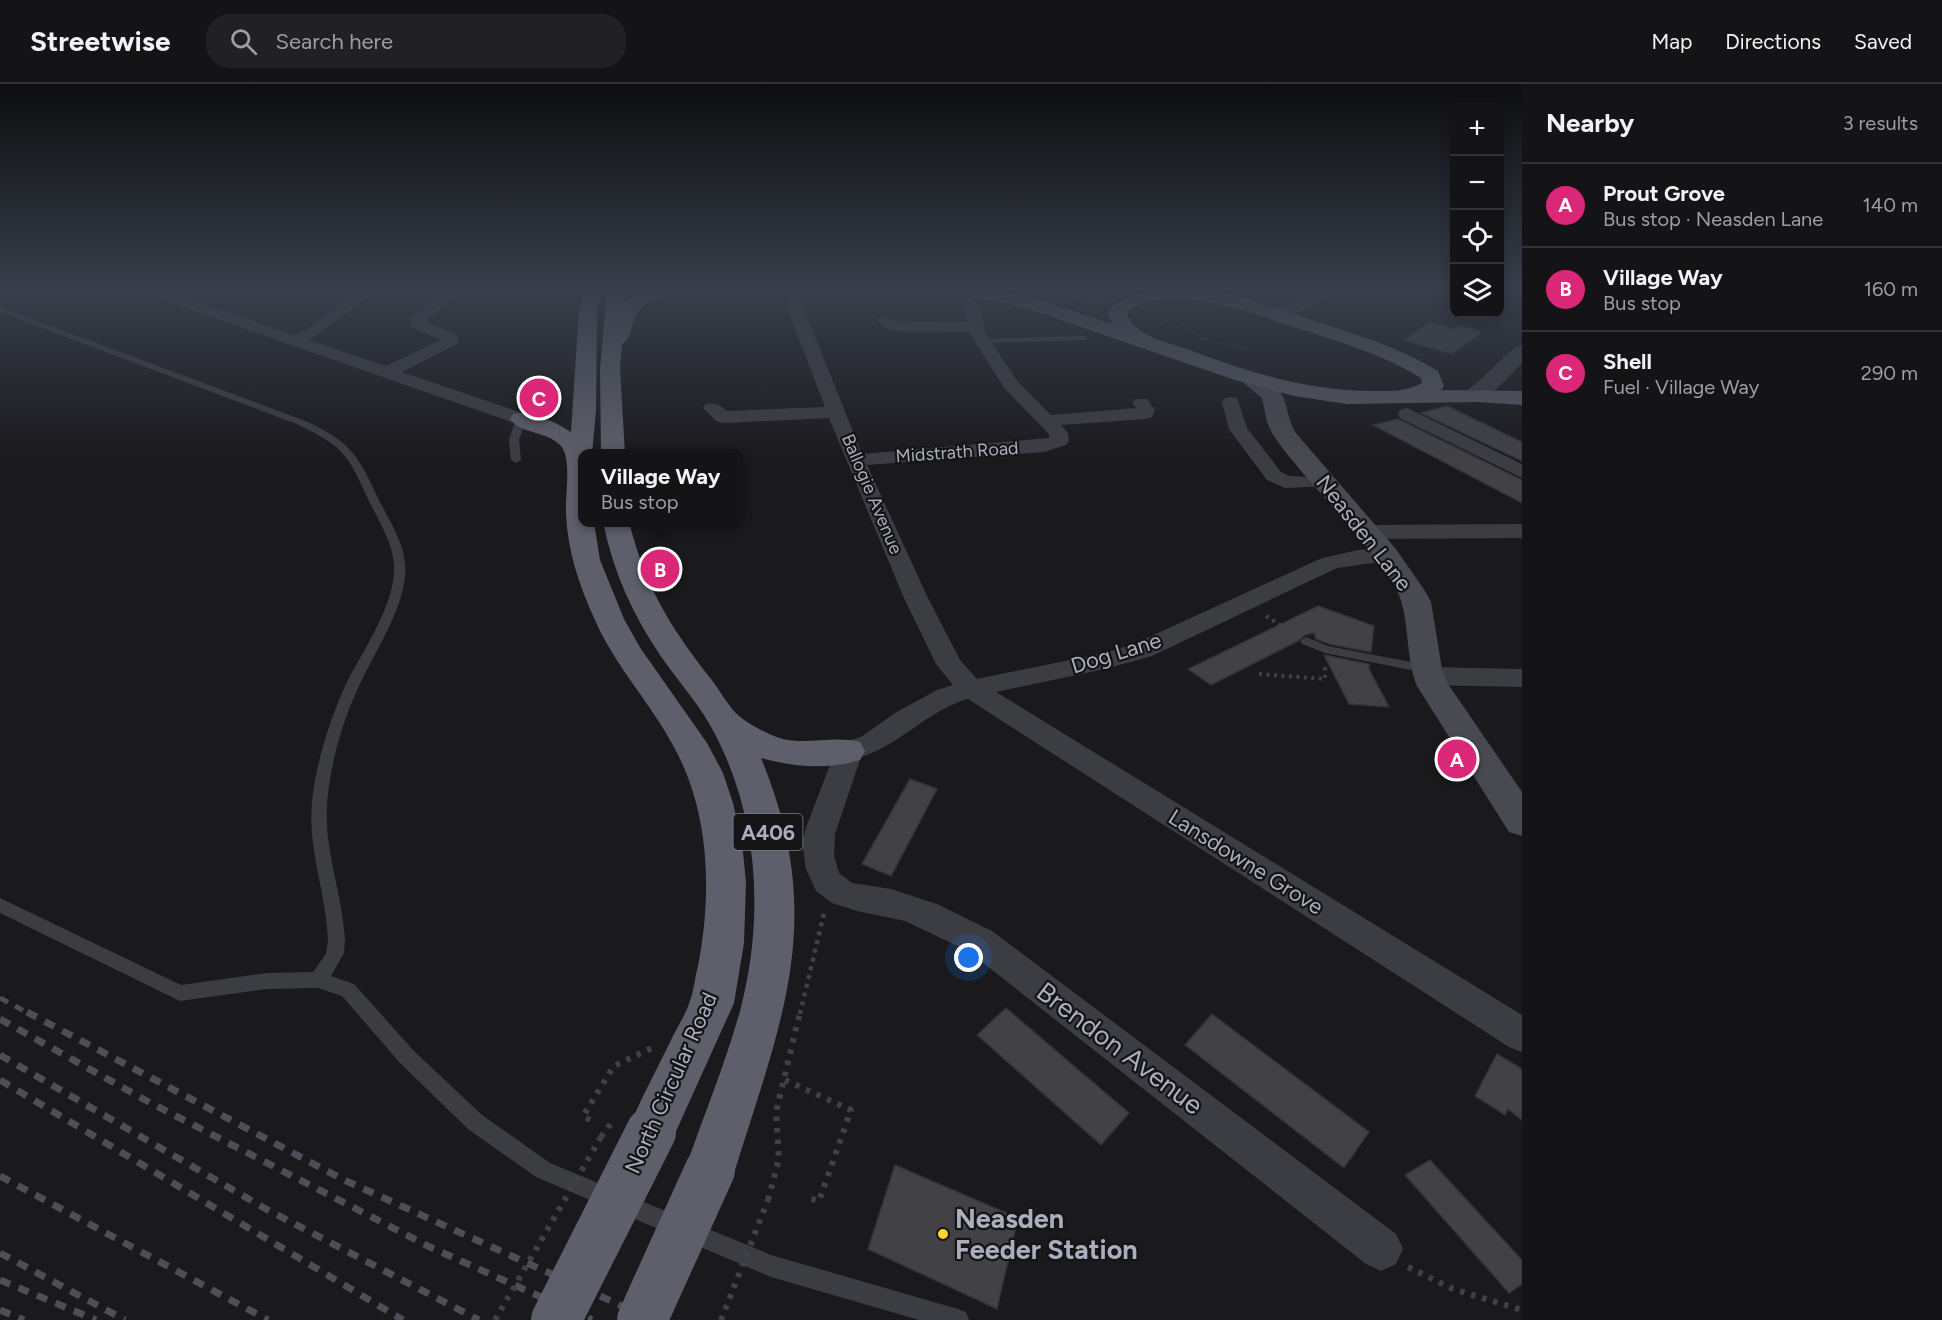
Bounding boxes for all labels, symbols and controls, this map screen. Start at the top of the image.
search box [206,14,626,68]
text: Streetwise [30,24,170,58]
icon: search [227,25,260,58]
text: Search here [275,28,393,55]
text: Map [1651,29,1692,54]
text: Directions [1725,29,1821,54]
text: Saved [1854,29,1912,54]
map controls [1450,102,1504,318]
button: + [1450,102,1504,156]
text: Nearby [1546,107,1634,139]
text: 3 results [1843,111,1918,135]
button: − [1450,156,1504,210]
text: Prout Grove [1603,180,1725,207]
text: A [1558,193,1573,217]
text: 140 m [1863,193,1918,217]
text: Bus stop · Neasden Lane [1603,207,1823,231]
button: locate [1450,210,1504,264]
button: layers [1450,264,1504,318]
text: Village Way [1603,264,1723,291]
text: B [1559,277,1572,301]
text: 160 m [1864,277,1918,301]
text: Bus stop [1603,291,1681,315]
text: Shell [1603,348,1652,375]
text: C [1558,361,1573,385]
text: 290 m [1861,361,1918,385]
text: Fuel · Village Way [1603,375,1759,399]
pin: C [520,376,558,420]
street label: Ballogie Avenue [837,431,907,558]
street label: Midstrath Road [895,437,1019,467]
popup [578,449,743,527]
text: Village Way [601,463,720,490]
street label: Neasden Lane [1310,469,1418,597]
text: Bus stop [601,490,679,514]
pin: B [640,546,680,592]
street label: Dog Lane [1067,626,1165,680]
pin: A [1438,736,1476,782]
street label: Lansdowne Grove [1164,804,1328,920]
road number: A406 [734,814,802,850]
your location [954,943,983,972]
street label: Brendon Avenue [1030,975,1210,1121]
street label: North Circular Road [619,988,723,1178]
place label: Neasden Feeder Station [955,1202,1138,1266]
marker: Neasden Feeder Station [936,1227,950,1241]

